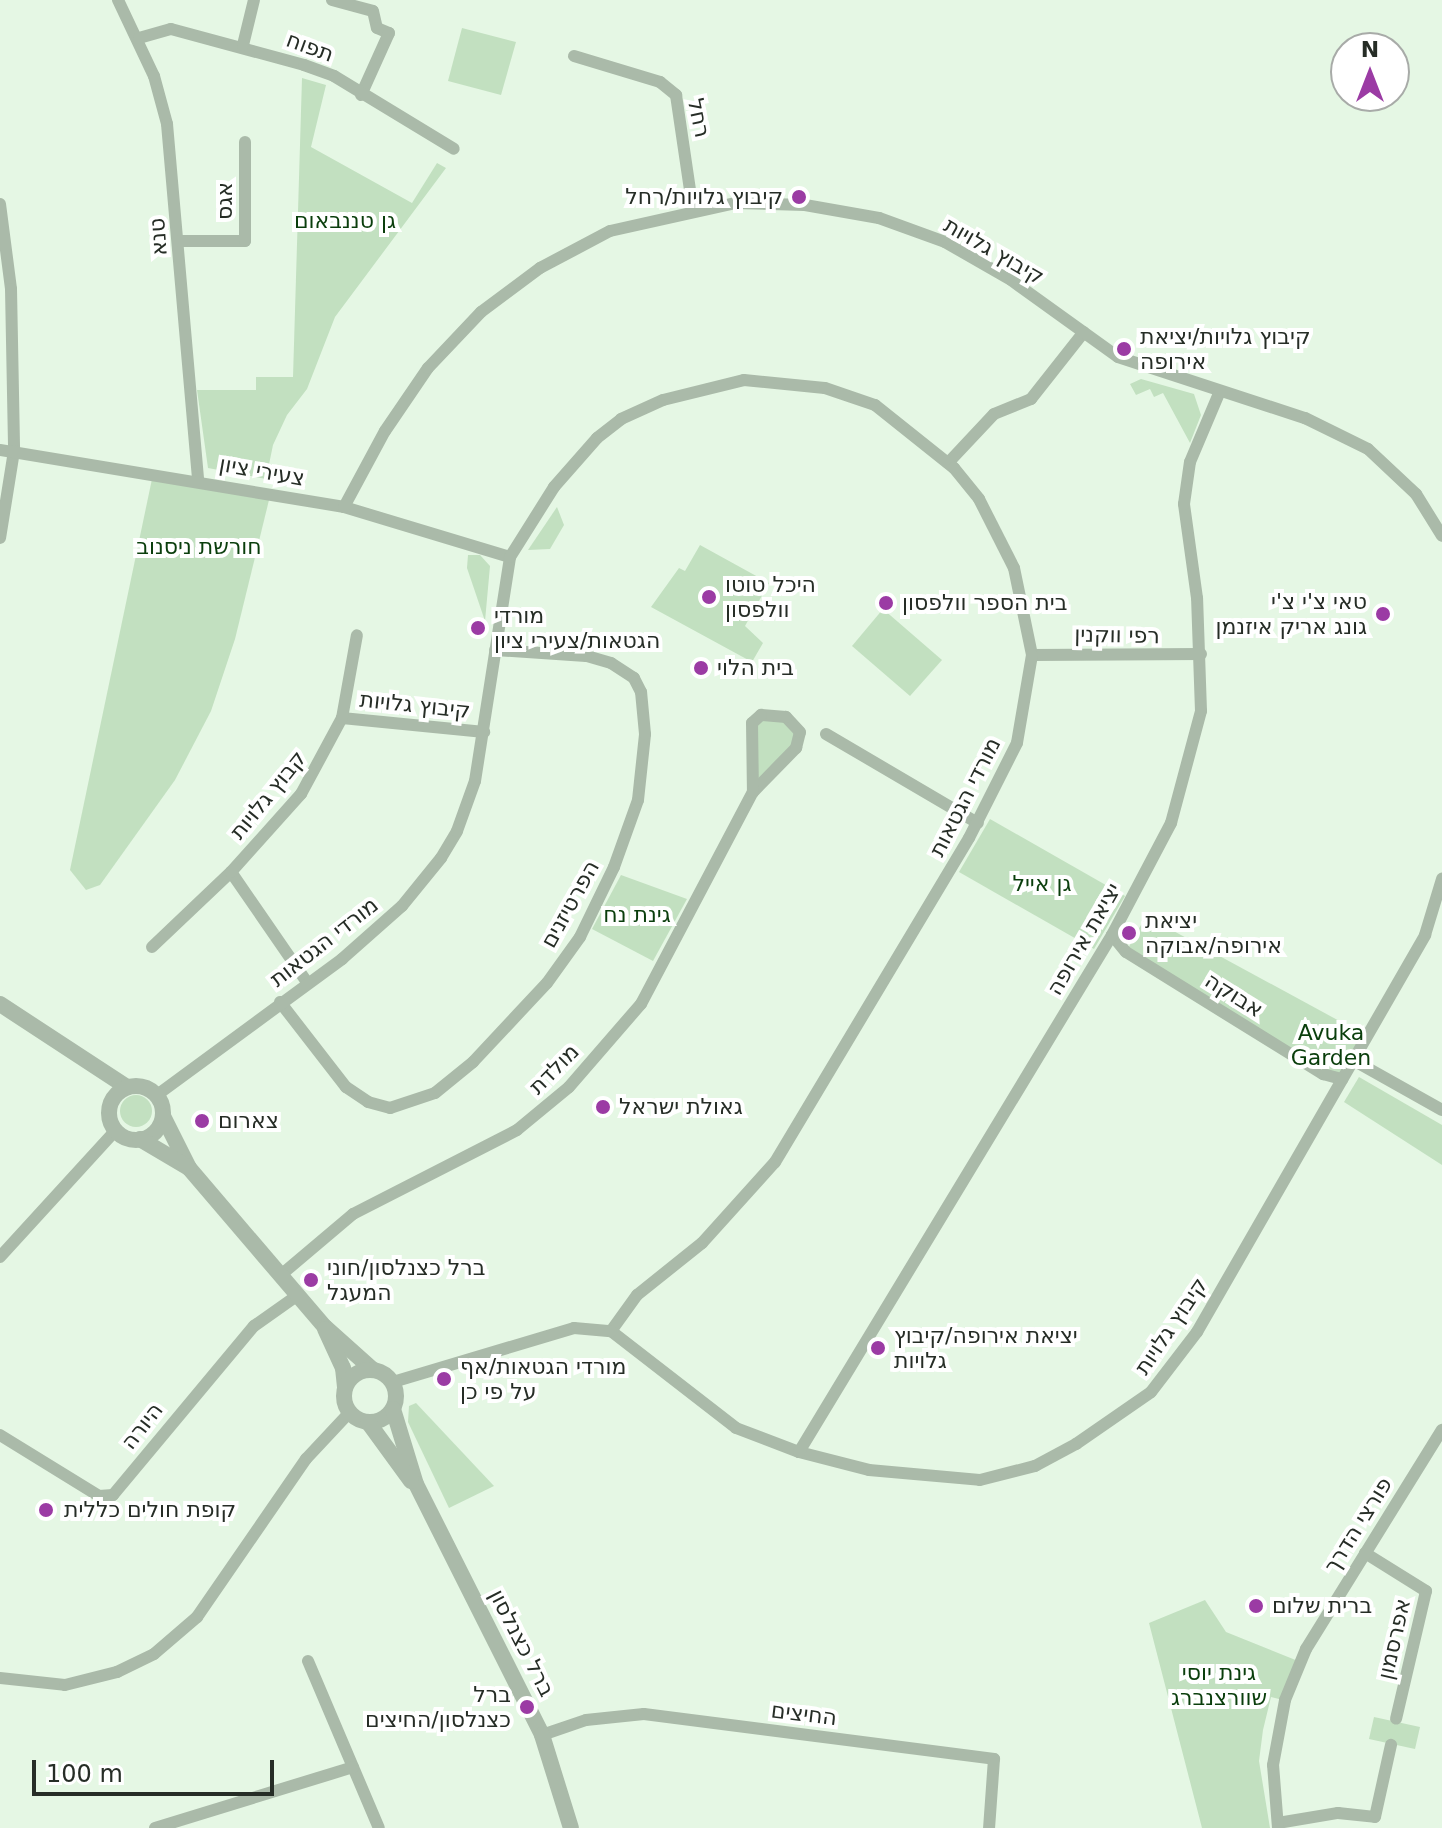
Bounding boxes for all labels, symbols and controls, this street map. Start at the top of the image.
street label: תפוח [283,26,337,68]
north arrow [1330,32,1410,112]
text: N [1361,37,1379,62]
street label: רחל [682,96,716,140]
street label: אגס [212,182,238,220]
place label: קיבוץ גלויות/רחל [625,184,783,210]
marker: קיבוץ גלויות/רחל [790,188,808,206]
park label: גן טננבאום [294,208,396,234]
street label: קיבוץ גלויות [939,212,1049,290]
street label: טנא [144,217,172,257]
place label: קיבוץ גלויות/יציאת אירופה [1140,323,1311,374]
marker: קיבוץ גלויות/יציאת אירופה [1115,340,1133,358]
street label: צעירי ציון [217,451,307,491]
park label: חורשת ניסנוב [136,534,262,560]
place label: היכל טוטו וולפסון [725,571,816,622]
marker: היכל טוטו וולפסון [700,588,718,606]
place label: טאי צ'י צ'י גונג אריק איזנמן [1215,588,1367,640]
place label: בית הספר וולפסון [902,590,1067,616]
marker: בית הספר וולפסון [877,594,895,612]
place label: מורדי הגטאות/צעירי ציון [494,602,660,654]
marker: טאי צ'י צ'י גונג אריק איזנמן [1374,605,1392,623]
marker: מורדי הגטאות/צעירי ציון [469,619,487,637]
street label: רפי ווקנין [1074,621,1160,649]
place label: בית הלוי [717,655,794,681]
marker: בית הלוי [692,659,710,677]
street label: קיבוץ גלויות [358,686,472,724]
street label: מורדי הגטאות [924,733,1006,861]
street label: קבוץ גלויות [224,745,312,845]
street label: הפרטיזנים [535,856,605,952]
park label: גן אייל [1012,871,1072,897]
street label: יציאת אירופה [1041,878,1127,1000]
street label: מורדי הגטאות [265,892,383,992]
park label: גינת נח [603,902,671,928]
place label: יציאת אירופה/אבוקה [1145,907,1282,958]
marker: יציאת אירופה/אבוקה [1120,924,1138,942]
street label: אבוקה [1200,967,1268,1023]
park label: Avuka Garden [1291,1019,1371,1070]
street label: מולדת [523,1038,585,1100]
place label: גאולת ישראל [619,1094,743,1120]
marker: גאולת ישראל [594,1098,612,1116]
place label: צארום [218,1108,279,1134]
marker: צארום [193,1112,211,1130]
place label: ברל כצנלסון/חוני המעגל [327,1254,485,1306]
marker: ברל כצנלסון/חוני המעגל [302,1271,320,1289]
street label: קיבוץ גלויות [1129,1273,1213,1379]
place label: יציאת אירופה/קיבוץ גלויות [894,1322,1078,1374]
marker: יציאת אירופה/קיבוץ גלויות [869,1339,887,1357]
place label: מורדי הגטאות/אף על פי כן [460,1353,626,1404]
marker: מורדי הגטאות/אף על פי כן [435,1370,453,1388]
street label: היורה [116,1397,168,1455]
street label: פורצי הדרך [1318,1472,1398,1578]
place label: קופת חולים כללית [64,1497,236,1523]
marker: קופת חולים כללית [35,1499,57,1521]
street label: ברל כצנלסון [484,1585,560,1701]
place label: ברית שלום [1272,1593,1372,1619]
street label: אפרסמון [1372,1596,1416,1682]
marker: ברית שלום [1247,1597,1265,1615]
park label: גינת יוסי שוורצנברג [1171,1659,1267,1710]
place label: ברל כצנלסון/החיצים [365,1681,511,1732]
street label: החיצים [770,1697,838,1731]
marker: ברל כצנלסון/החיצים [518,1698,536,1716]
scale bar [36,1744,278,1794]
text: 100 m [46,1760,123,1788]

